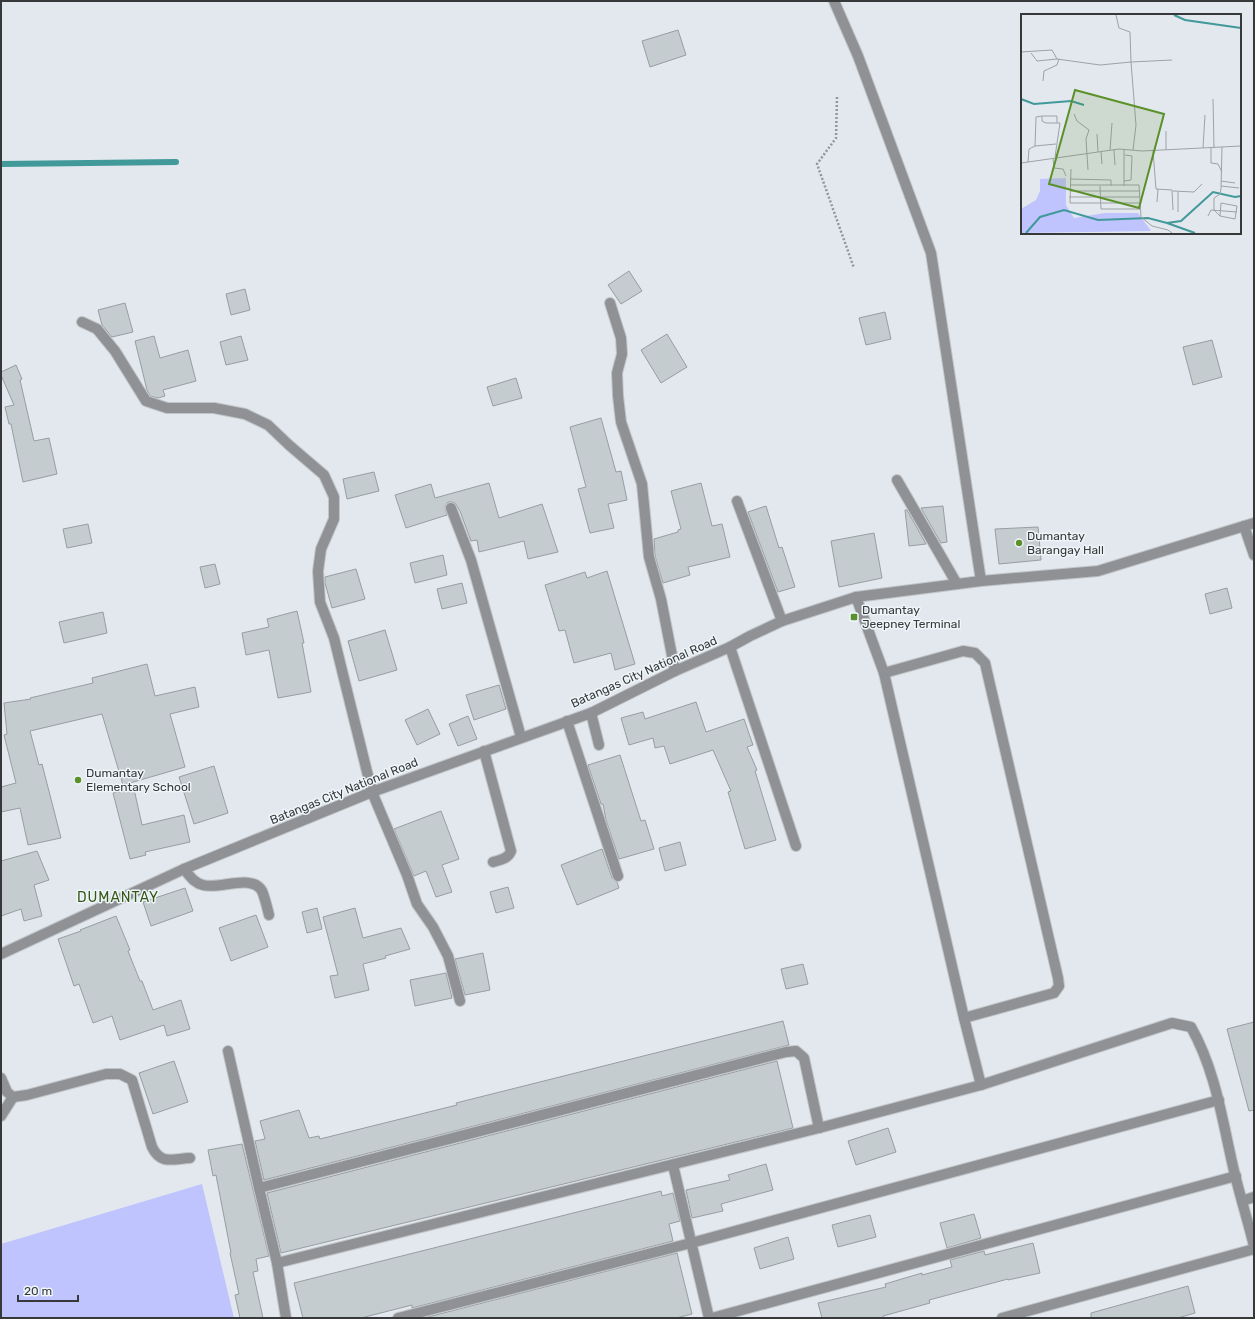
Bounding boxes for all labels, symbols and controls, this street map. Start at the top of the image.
inset map [1021,14,1241,234]
place label: Dumantay Barangay Hall [1027,529,1104,557]
marker: Dumantay Barangay Hall [1014,538,1024,548]
place label: Dumantay Jeepney Terminal [862,603,960,631]
marker: Dumantay Jeepney Terminal [849,612,859,622]
street label: Batangas City National Road [569,633,719,711]
street label: Batangas City National Road [268,755,420,827]
place label: Dumantay Elementary School [86,766,191,794]
marker: Dumantay Elementary School [73,775,83,785]
district label: DUMANTAY [77,889,159,906]
scale bar [18,1277,78,1303]
text: 20 m [24,1284,52,1298]

